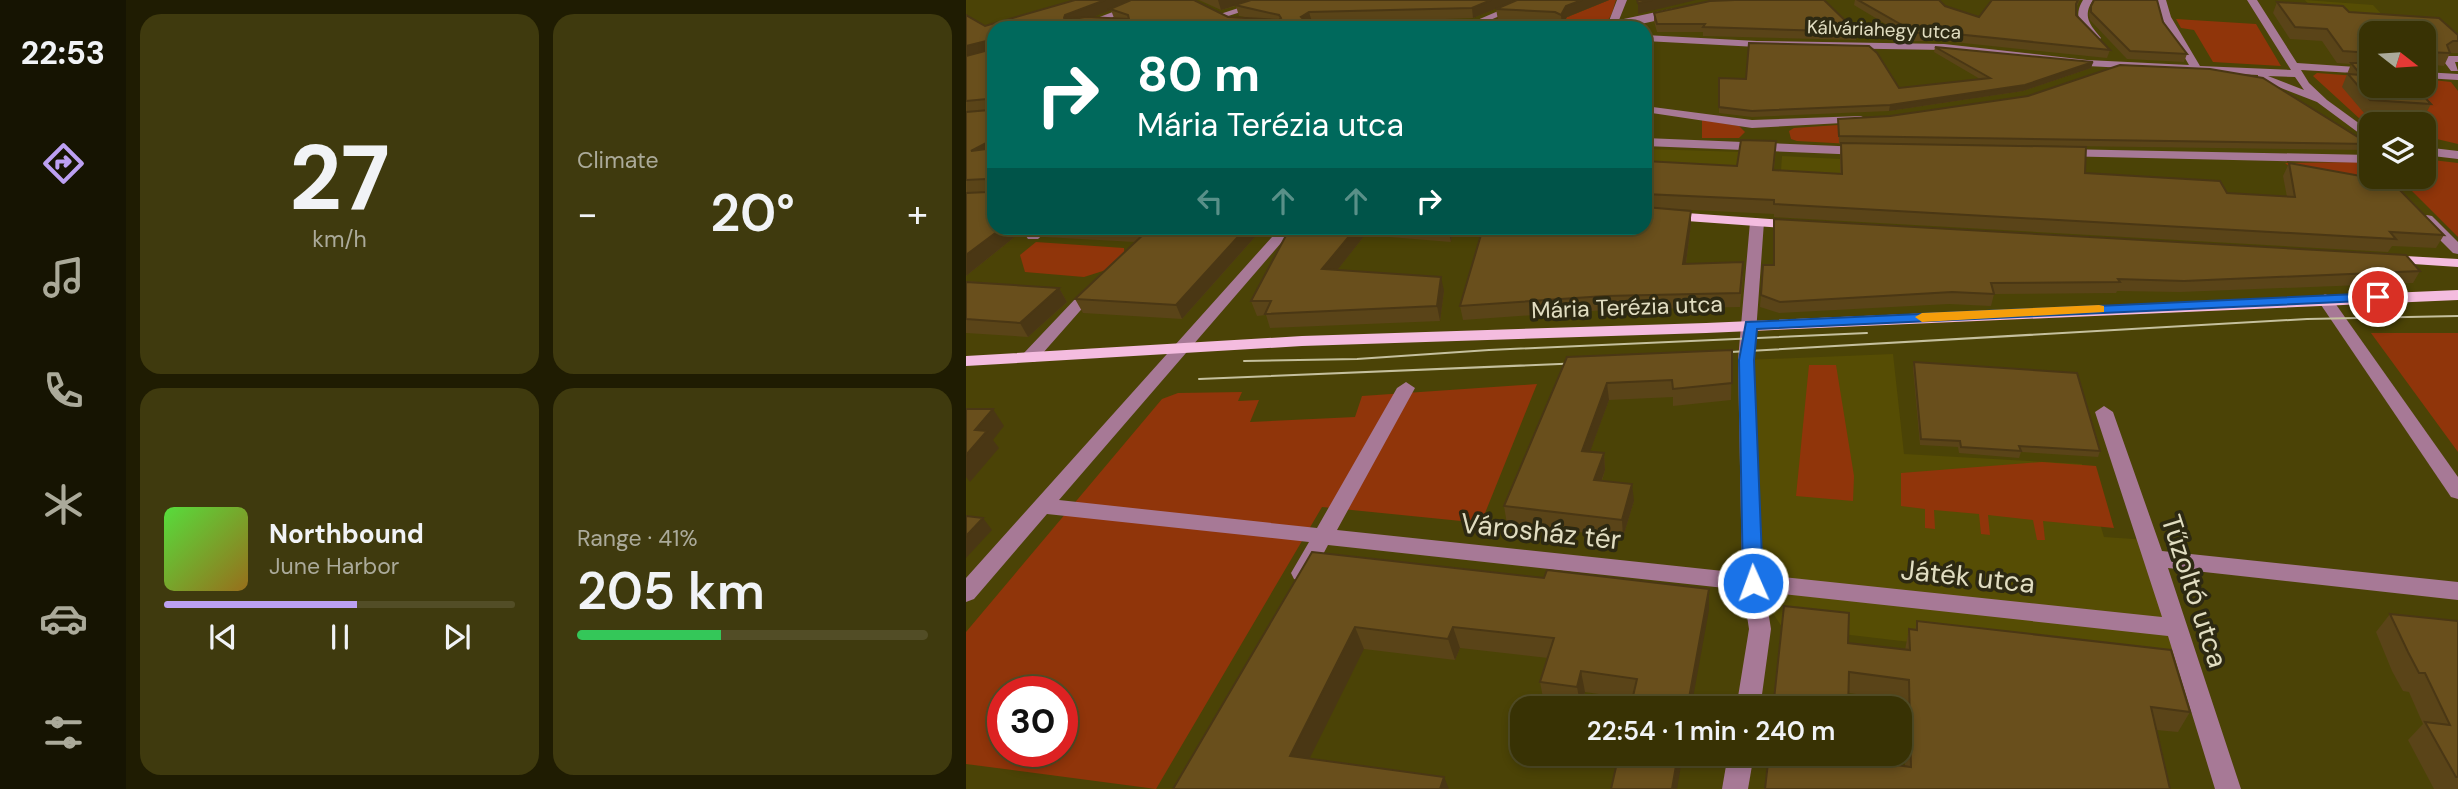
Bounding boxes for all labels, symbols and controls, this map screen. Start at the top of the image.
street label: Kálváriahegy utca [1806,14,1961,45]
north arrow [2359,21,2436,98]
map controls [2359,21,2436,189]
text: 22:53 [21,32,105,74]
text: 80 m [1137,42,1260,106]
icon: right [1022,49,1113,140]
text: Mária Terézia utca [1137,104,1404,146]
button: layers [2359,112,2436,189]
text: 27 [289,119,390,237]
icon: directions [39,139,88,188]
text: Climate [577,145,659,175]
text: 20° [710,179,795,247]
icon: left [1191,182,1229,220]
icon: ahead [1264,182,1302,220]
icon: ahead [1337,182,1375,220]
icon: right [1410,182,1448,220]
text: − [577,189,598,239]
text: + [907,189,928,239]
text: km/h [312,224,367,254]
icon: music [39,253,88,302]
pin [2348,267,2408,327]
icon: arrive [2359,278,2397,316]
street label: Mária Terézia utca [1531,289,1723,325]
icon: phone [39,366,88,415]
icon: climate [39,480,88,529]
street label: Városház tér [1459,505,1623,558]
street label: Tűzoltó utca [2152,510,2237,672]
text: Northbound [269,517,424,551]
text: Range · 41% [577,523,698,553]
position arrow [1716,546,1790,620]
text: June Harbor [269,551,399,581]
street label: Játék utca [1899,551,2037,602]
text: 205 km [577,557,765,625]
icon: car [39,594,88,643]
icon: previous [204,618,242,656]
icon: pause [321,618,359,656]
icon: next [438,618,476,656]
speed limit sign: 30 [987,676,1078,767]
icon: filters [39,708,88,757]
text: 22:54 · 1 min · 240 m [1587,714,1835,748]

